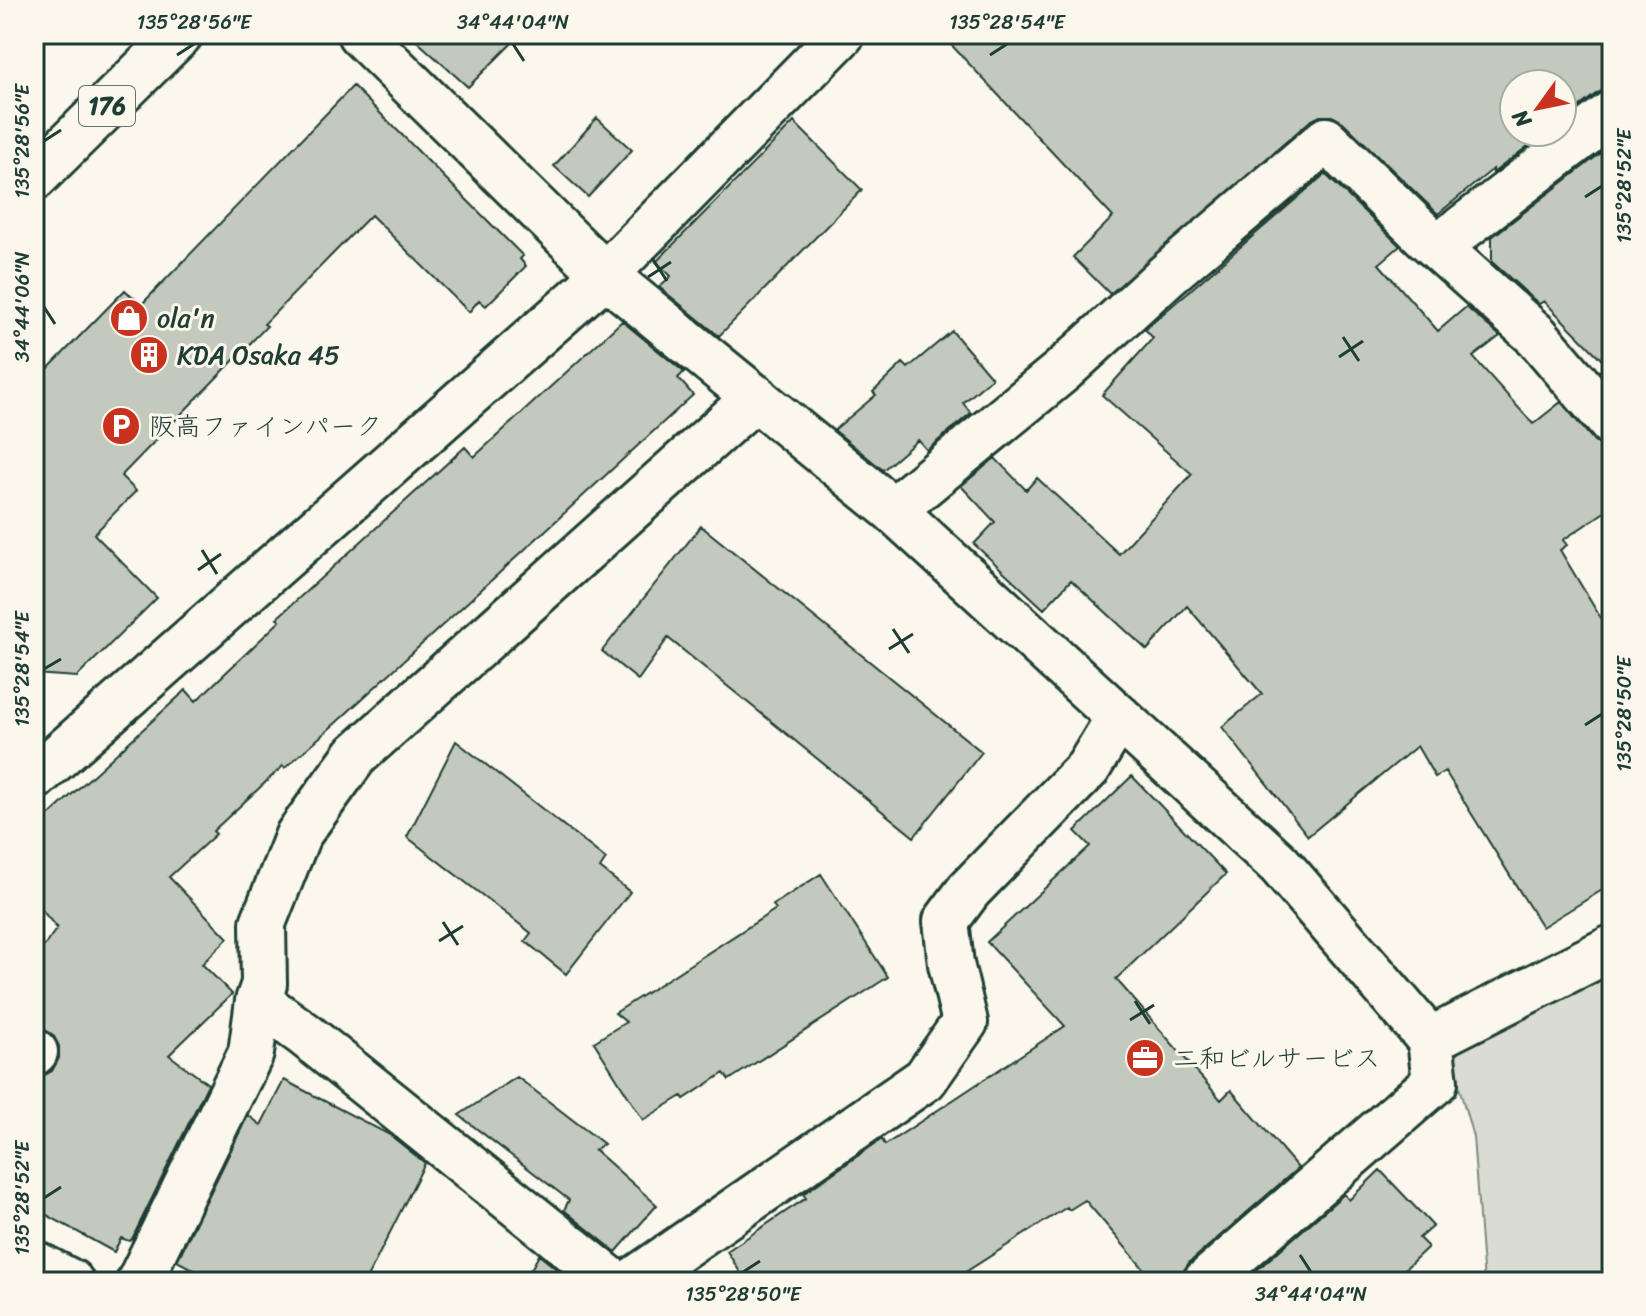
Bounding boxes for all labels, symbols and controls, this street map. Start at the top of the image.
text: 135°28'56"E [137,5,253,40]
text: 34°44'04"N [457,5,569,40]
text: 135°28'54"E [949,5,1067,40]
north arrow [1498,68,1578,148]
text: 135°28'56"E [5,82,40,198]
road number: 176 [79,86,135,126]
text: N [1501,101,1543,136]
text: 135°28'52"E [1607,127,1642,243]
text: 34°44'06"N [5,252,40,362]
place label: ola'n [157,295,214,341]
shop icon: ola'n [108,297,150,339]
place label: KDA Osaka 45 [177,332,340,378]
building icon: KDA Osaka 45 [128,334,170,376]
place label: 阪高ファインパーク [149,403,382,449]
parking icon: 阪高ファインパーク [100,405,142,447]
text: 135°28'54"E [5,609,40,727]
text: 135°28'50"E [1607,654,1642,772]
place label: 二和ビルサービス [1173,1035,1380,1081]
office icon: 二和ビルサービス [1124,1037,1166,1079]
text: 135°28'52"E [5,1139,40,1255]
text: 135°28'50"E [685,1277,803,1312]
text: 34°44'04"N [1255,1277,1367,1312]

